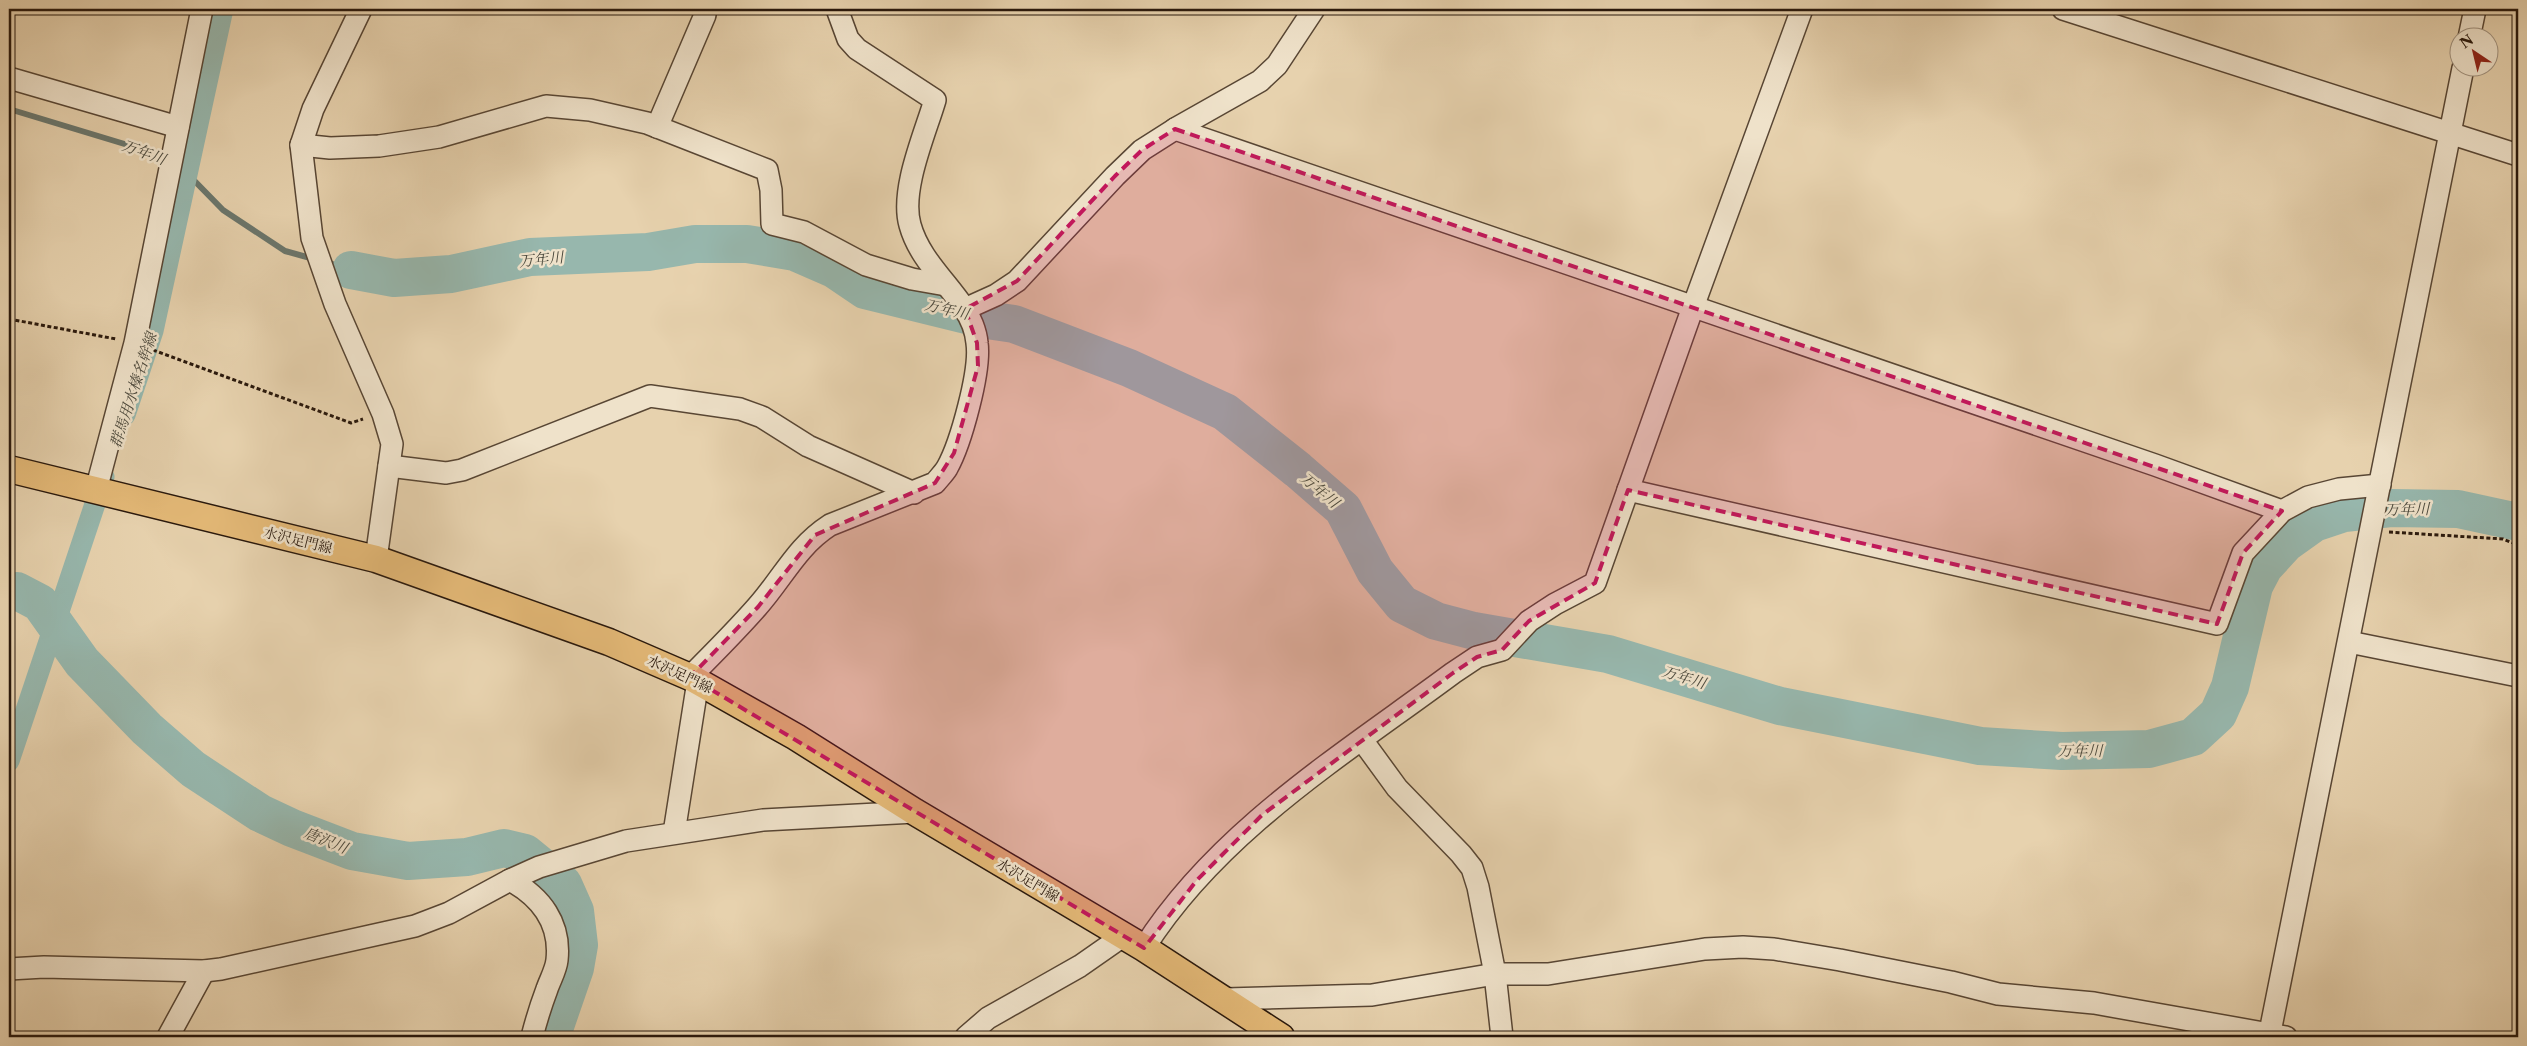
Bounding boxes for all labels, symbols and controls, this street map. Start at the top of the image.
north arrow [2450,28,2500,78]
text: N [2456,30,2477,52]
water label: 万年川 [120,135,170,169]
water label: 万年川 [518,247,566,271]
water label: 万年川 [923,295,973,324]
water label: 群馬用水榛名幹線 [105,328,161,450]
water label: 万年川 [1297,468,1345,513]
water label: 万年川 [2384,499,2432,519]
street label: 水沢足門線 [262,523,334,557]
street label: 水沢足門線 [644,651,716,697]
water label: 万年川 [1660,661,1710,693]
water label: 万年川 [2057,741,2104,760]
water label: 唐沢川 [302,823,352,858]
street label: 水沢足門線 [993,854,1063,906]

